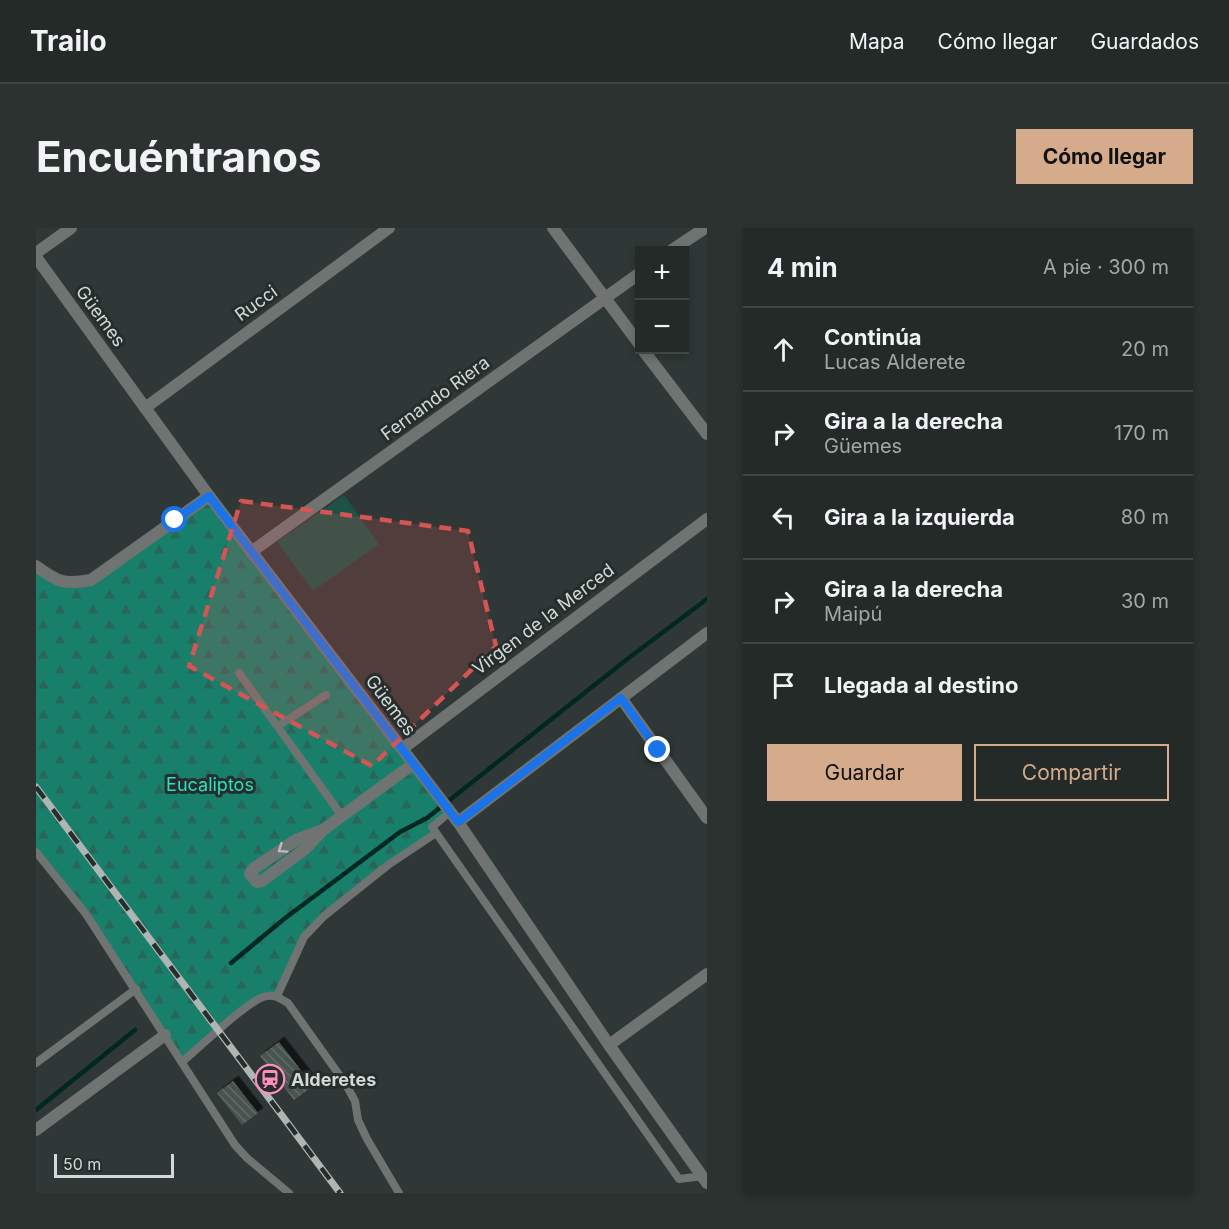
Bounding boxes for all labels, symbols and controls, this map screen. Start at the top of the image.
text: Trailo [30,24,107,58]
text: Mapa [849,29,905,54]
text: Cómo llegar [938,29,1057,54]
text: Guardados [1090,29,1199,54]
button: Cómo llegar [1016,129,1193,184]
text: Encuéntranos [36,131,321,182]
map controls [635,246,689,354]
button: + [635,246,689,300]
text: 4 min [767,252,838,283]
text: A pie · 300 m [1043,255,1169,279]
street label: Güemes [72,281,130,351]
street label: Rucci [231,281,281,325]
button: − [635,300,689,354]
text: Continúa [824,324,922,350]
icon: ahead [767,333,800,366]
text: 20 m [1121,337,1169,361]
text: Lucas Alderete [824,350,966,374]
street label: Fernando Riera [377,352,493,444]
text: Gira a la derecha [824,408,1003,434]
icon: right [767,417,800,450]
text: 170 m [1114,421,1169,445]
text: Güemes [824,434,902,458]
icon: left [767,501,800,534]
text: Gira a la izquierda [824,504,1015,530]
text: 80 m [1121,505,1169,529]
route start [161,506,187,532]
street label: Virgen de la Merced [468,559,618,679]
text: Gira a la derecha [824,576,1003,602]
icon: right [767,585,800,618]
text: 30 m [1121,589,1169,613]
text: Maipú [824,602,882,626]
icon: arrive [767,669,800,702]
street label: Güemes [361,671,421,739]
text: Llegada al destino [824,672,1018,698]
route end [644,736,670,762]
button: Guardar [767,744,962,801]
button: Compartir [974,744,1169,801]
park label: Eucaliptos [166,774,254,795]
one-way arrow [277,842,288,853]
station icon: Alderetes [254,1063,286,1095]
place label: Alderetes [291,1069,376,1090]
scale bar [54,1151,174,1178]
text: 50 m [63,1154,101,1174]

